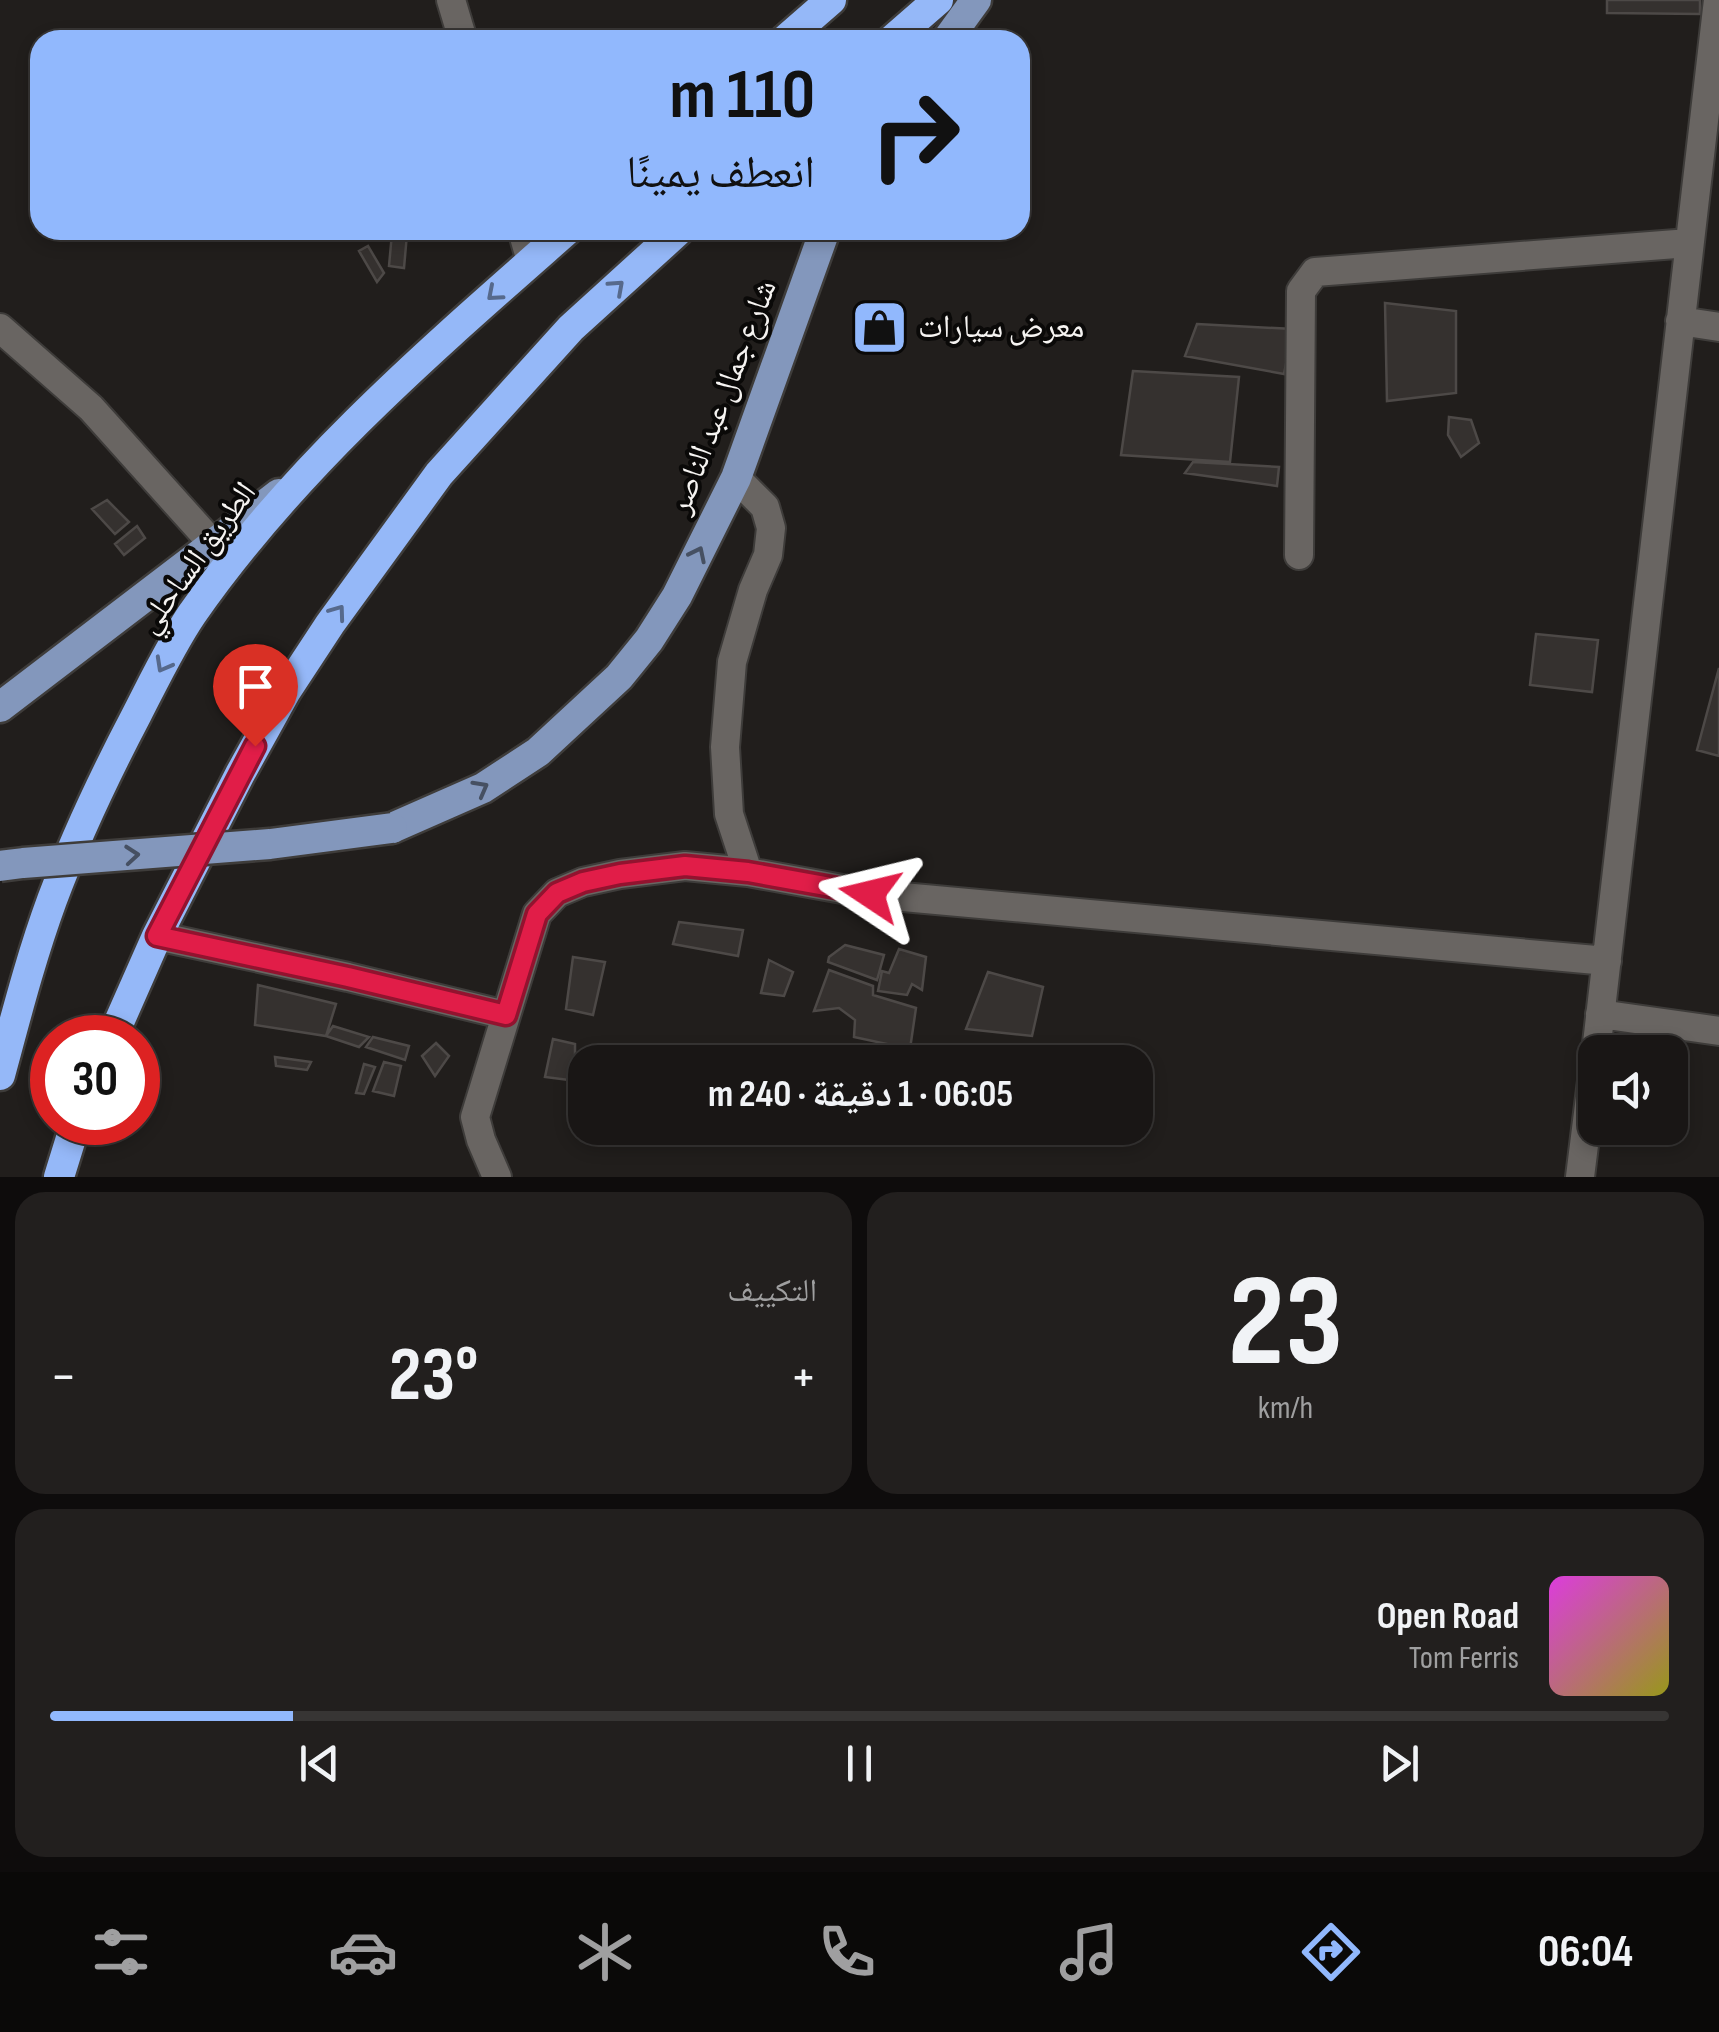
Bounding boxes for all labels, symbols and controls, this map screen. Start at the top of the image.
text: 110 m [669,54,815,138]
icon: right [850,70,980,200]
text: انعطف يمينًا [626,146,815,201]
street label: شارع جمال عبد الناصر [660,275,786,520]
one-way arrow [605,280,624,298]
one-way arrow [487,283,506,301]
shop icon: معرض سيارات [849,297,909,357]
place label: معرض سيارات [918,308,1084,347]
street label: الطريق الساحلي [129,475,268,644]
one-way arrow [686,546,705,564]
one-way arrow [326,605,344,624]
pin [213,644,298,747]
one-way arrow [155,655,175,673]
icon: arrive [228,659,283,714]
one-way arrow [470,781,488,801]
position arrow [818,842,922,946]
one-way arrow [124,845,140,867]
speed limit sign: 30 [30,1015,160,1145]
map controls [1578,1035,1688,1145]
button: sound [1578,1035,1688,1145]
text: 06:05 · 1 دقيقة · 240 m [708,1072,1013,1117]
text: 23 [1228,1246,1343,1402]
text: التكييف [727,1272,817,1311]
text: 23° [388,1331,479,1422]
text: − [50,1344,77,1411]
text: + [790,1344,817,1411]
text: km/h [1258,1389,1313,1428]
text: Open Road [1377,1594,1519,1639]
text: Tom Ferris [1409,1639,1519,1678]
icon: previous [292,1736,347,1791]
icon: pause [832,1736,887,1791]
icon: next [1372,1736,1427,1791]
icon: filters [86,1917,156,1987]
icon: car [328,1917,398,1987]
icon: climate [570,1917,640,1987]
icon: phone [812,1917,882,1987]
icon: music [1054,1917,1124,1987]
icon: directions [1296,1917,1366,1987]
text: 06:04 [1538,1925,1633,1980]

